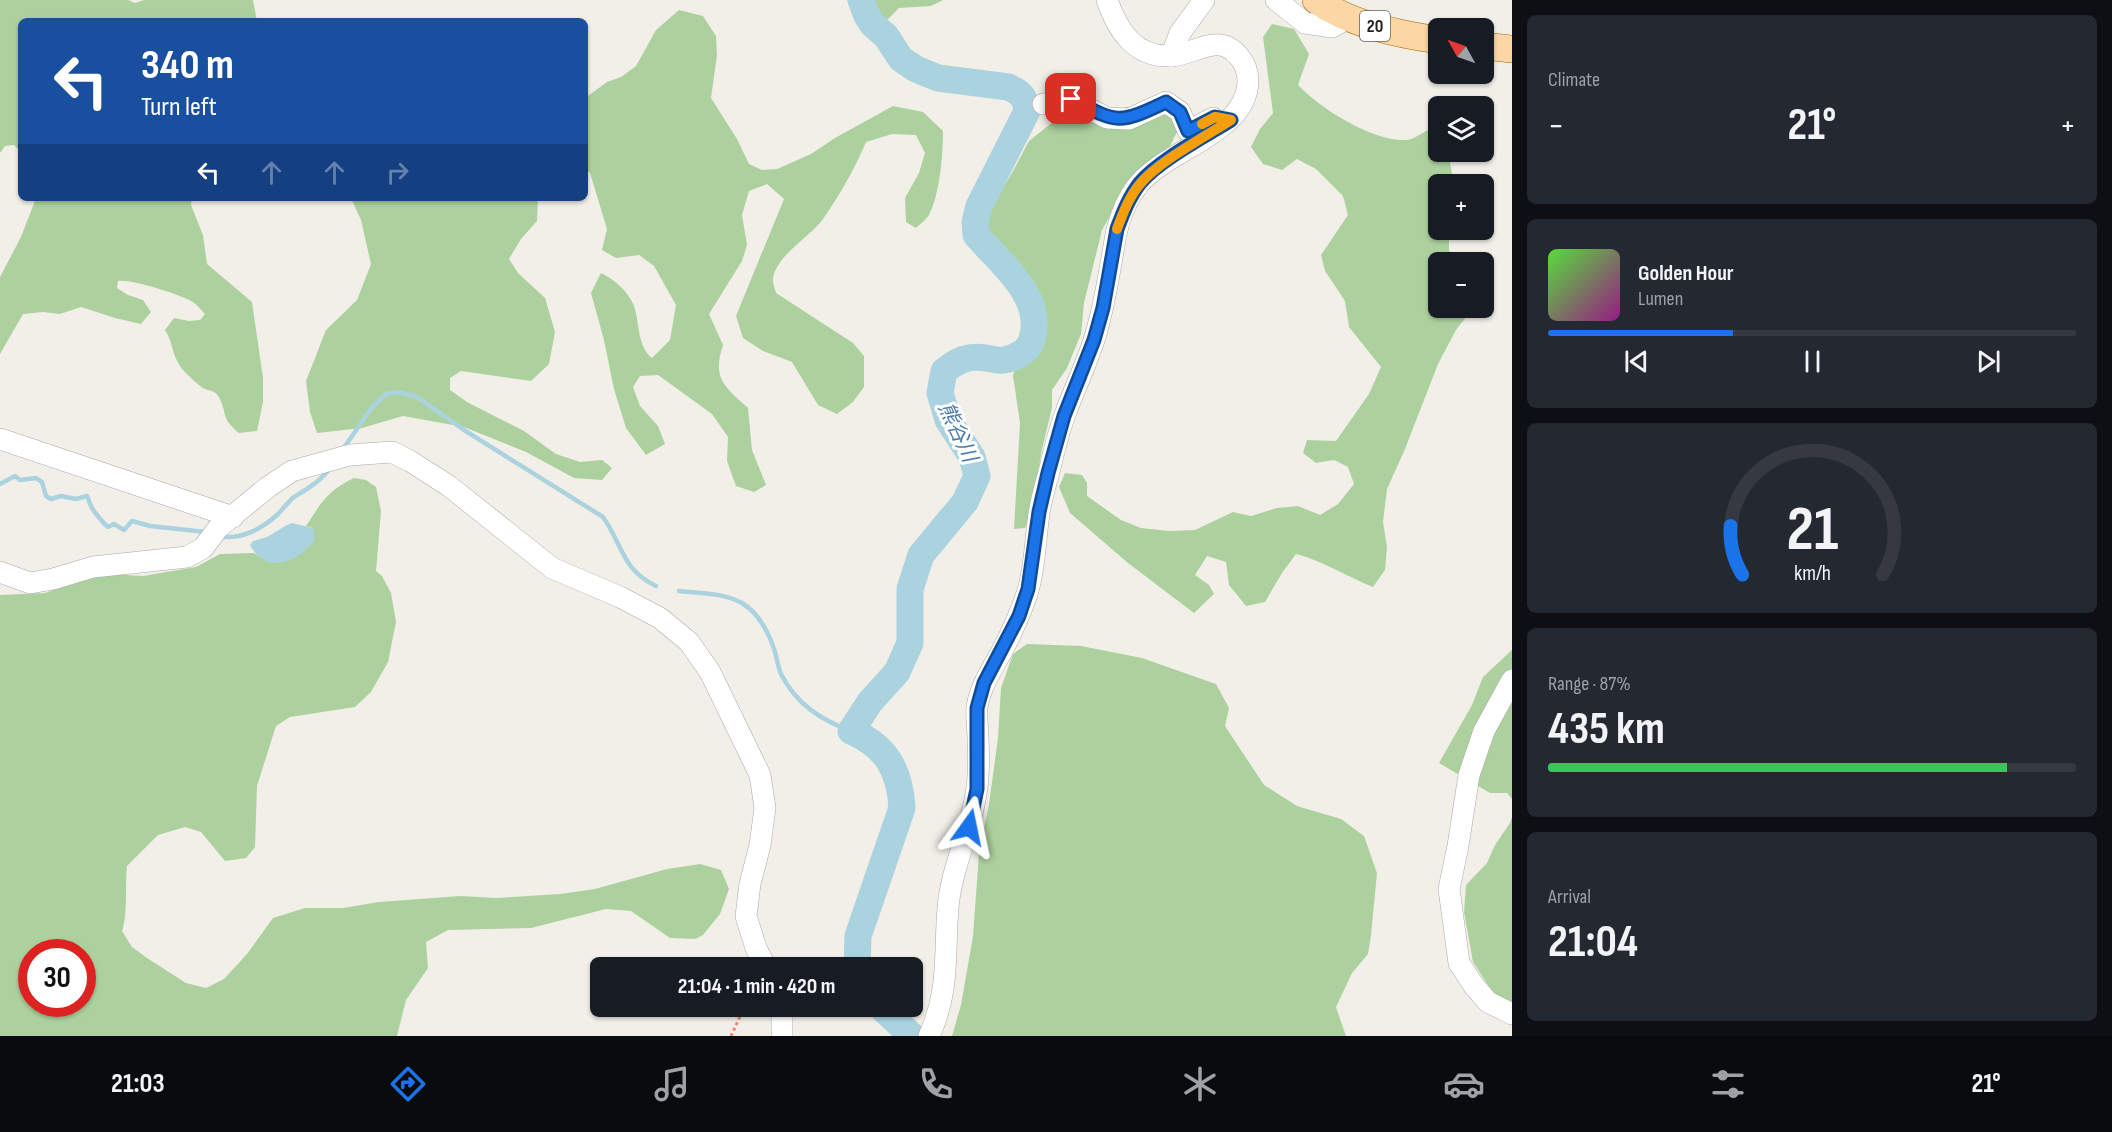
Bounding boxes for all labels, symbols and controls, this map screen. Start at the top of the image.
road number: 20 [1360,11,1390,41]
north arrow [1428,18,1494,84]
map controls [1428,18,1494,318]
text: 340 m [141,40,234,91]
icon: left [42,42,120,120]
text: Climate [1548,68,1600,92]
pin [1045,73,1096,124]
icon: arrive [1054,82,1087,115]
text: Turn left [141,91,217,123]
button: layers [1428,96,1494,162]
text: 21° [1788,98,1836,153]
text: − [1548,106,1564,146]
text: + [2060,106,2076,146]
icon: left [192,156,225,189]
icon: ahead [255,156,288,189]
icon: ahead [318,156,351,189]
icon: right [381,156,414,189]
button: + [1428,174,1494,240]
button: − [1428,252,1494,318]
text: Golden Hour [1638,260,1734,287]
text: Lumen [1638,287,1683,311]
icon: previous [1620,345,1653,378]
icon: pause [1796,345,1829,378]
icon: next [1972,345,2005,378]
water label: 熊谷川 [933,398,983,468]
text: 21 [1786,493,1838,568]
text: km/h [1793,561,1831,586]
text: Range · 87% [1548,672,1631,696]
text: 435 km [1548,702,1665,757]
position arrow [937,795,1001,859]
text: Arrival [1548,885,1591,909]
text: 21:04 [1548,915,1638,970]
speed limit sign: 30 [18,939,96,1017]
text: 21:04 · 1 min · 420 m [678,973,835,1000]
icon: directions [387,1063,429,1105]
icon: music [651,1063,693,1105]
icon: phone [915,1063,957,1105]
icon: climate [1179,1063,1221,1105]
icon: car [1443,1063,1485,1105]
icon: filters [1707,1063,1749,1105]
text: 21:03 [111,1068,165,1100]
text: 21° [1972,1068,2001,1100]

